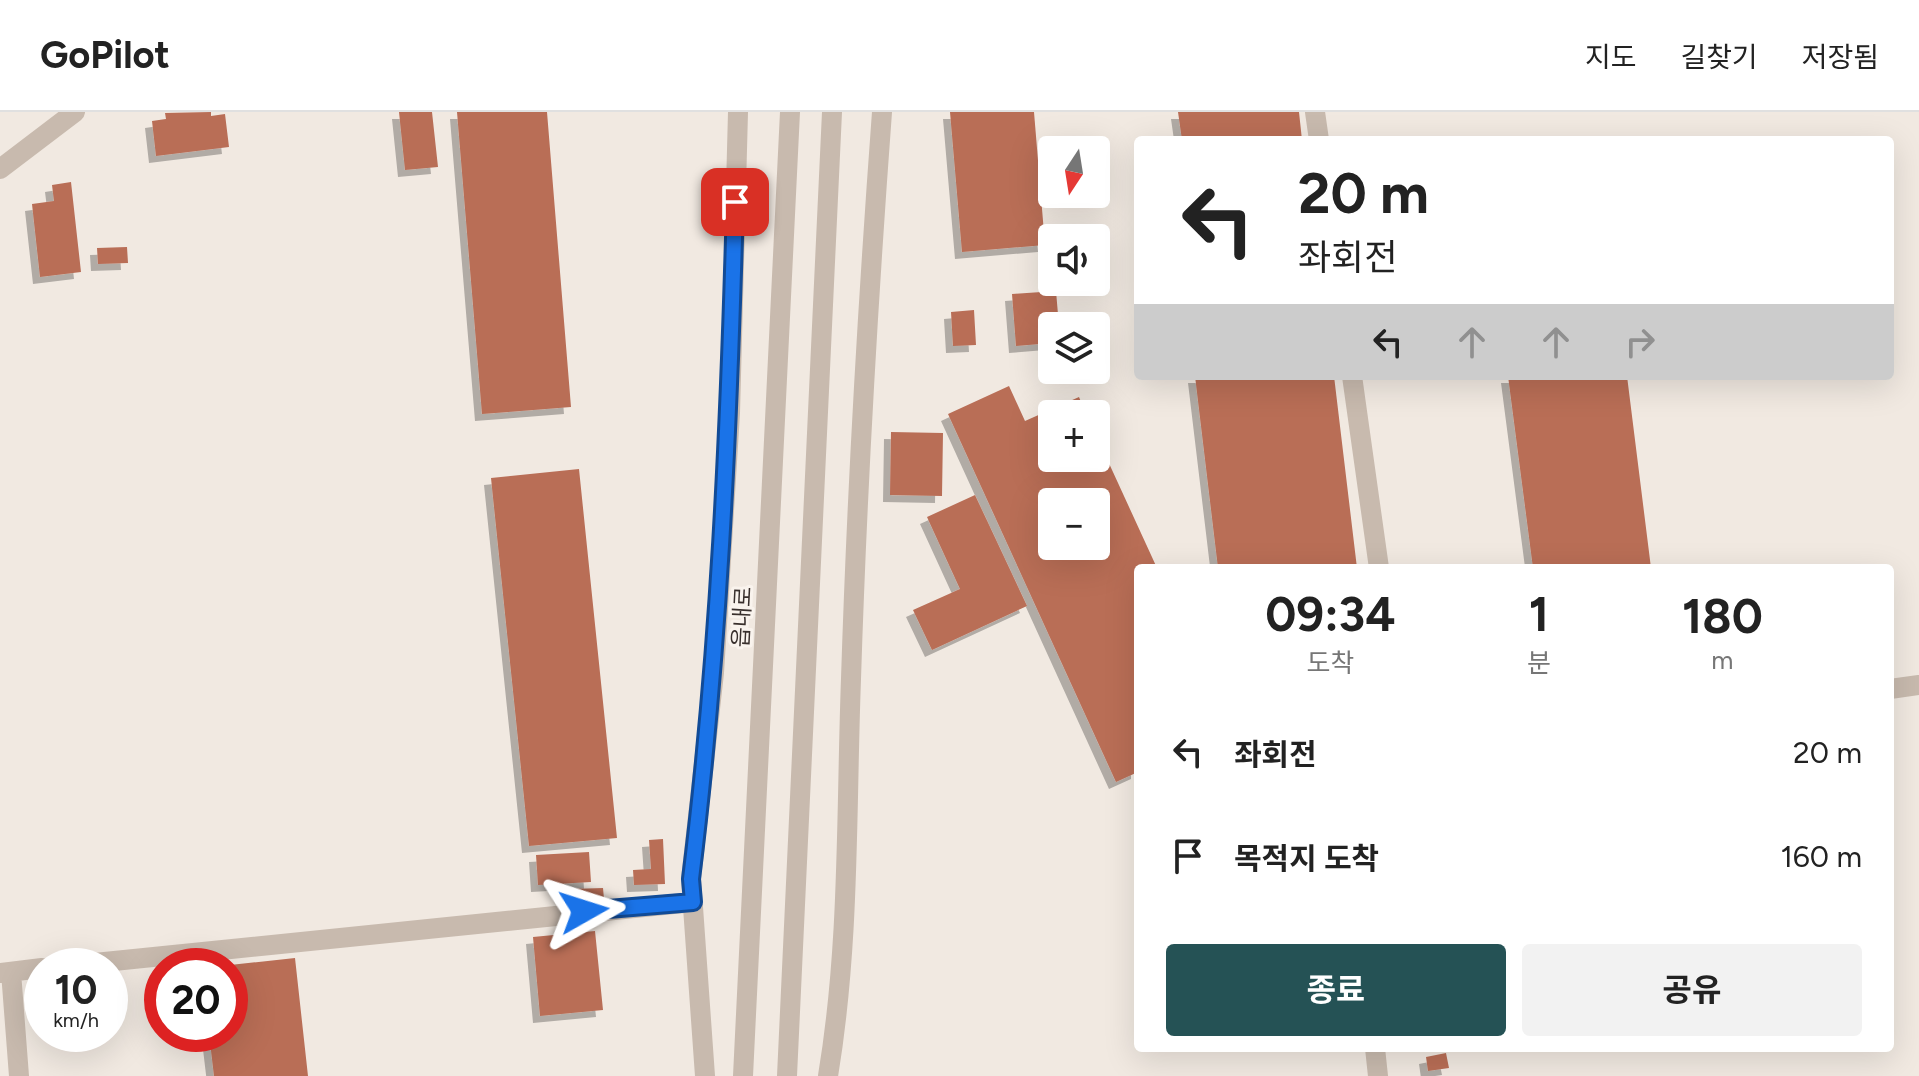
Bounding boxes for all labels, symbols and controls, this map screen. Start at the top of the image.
text: GoPilot [40,32,170,78]
text: 지도 [1585,40,1636,74]
text: 길찾기 [1680,40,1758,74]
text: 저장됨 [1802,40,1879,74]
north arrow [1038,136,1110,208]
map controls [1038,136,1110,560]
text: 20 m [1298,160,1429,227]
pin [701,168,769,236]
icon: left [1166,168,1270,272]
icon: arrive [713,180,757,224]
button: sound [1038,224,1110,296]
text: 좌회전 [1298,236,1397,279]
button: layers [1038,312,1110,384]
icon: left [1366,320,1410,364]
icon: ahead [1450,320,1494,364]
icon: ahead [1534,320,1578,364]
icon: right [1618,320,1662,364]
button: + [1038,400,1110,472]
button: − [1038,488,1110,560]
text: 09:34 [1265,585,1396,643]
text: 1 [1529,585,1549,643]
street label: 읍내로 [727,586,757,648]
text: 180 [1682,587,1763,645]
text: m [1711,644,1733,676]
text: 도착 [1307,647,1354,679]
text: 분 [1527,647,1551,679]
icon: left [1166,730,1210,774]
text: 20 m [1793,734,1862,771]
text: 좌회전 [1234,736,1317,773]
icon: arrive [1166,834,1210,878]
text: 160 m [1780,838,1862,875]
text: 목적지 도착 [1234,840,1379,877]
position arrow [542,869,626,953]
button: 종료 [1166,944,1506,1036]
button: 공유 [1522,944,1862,1036]
speed limit sign: 20 [144,948,248,1052]
text: 10 [55,966,97,1014]
text: km/h [53,1008,99,1032]

